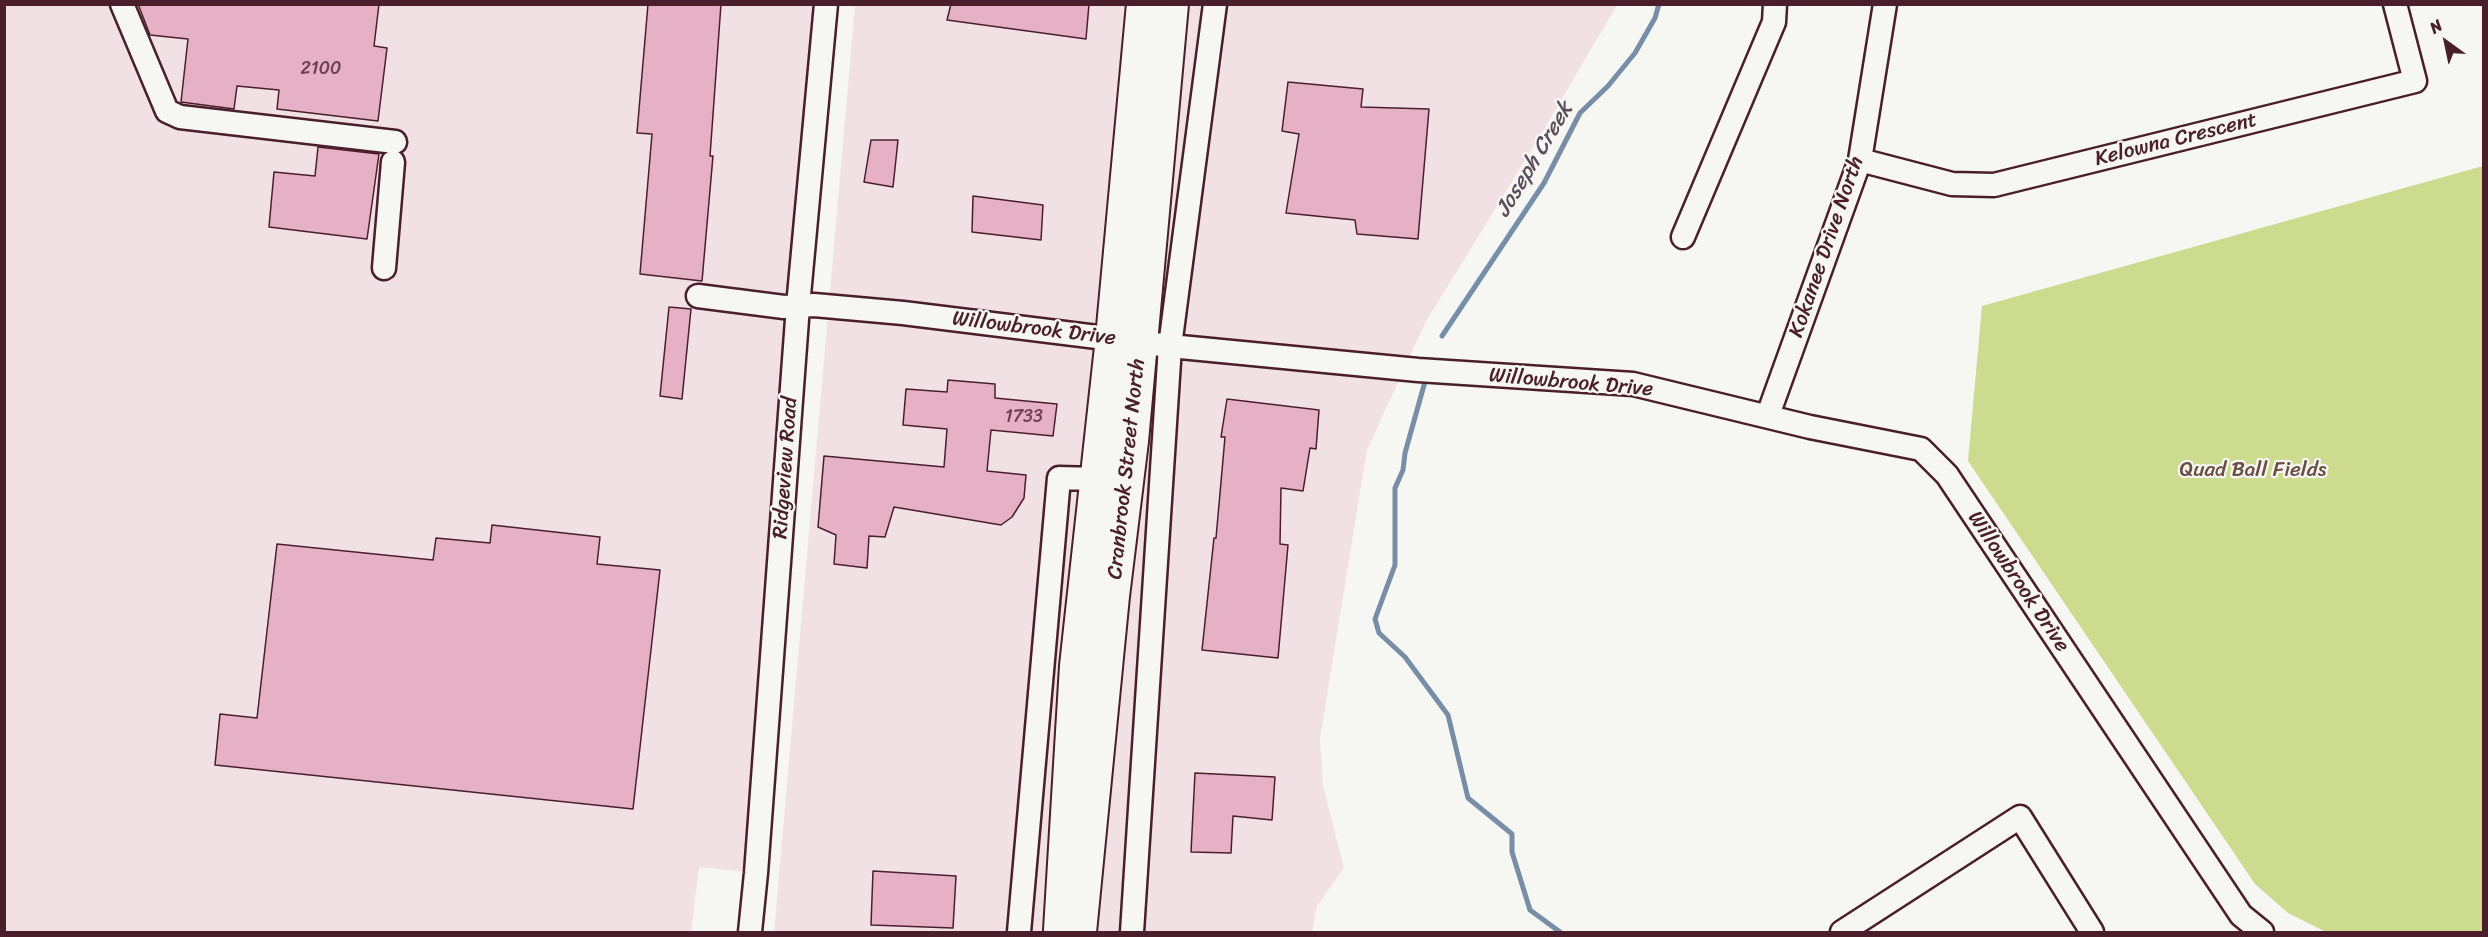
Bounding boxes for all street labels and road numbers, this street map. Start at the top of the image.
street label: Kelowna Crescent [2092,108,2260,172]
street label: Kokanee Drive North [1784,153,1870,341]
street label: Willowbrook Drive [951,306,1117,352]
street label: Cranbrook Street North [1103,358,1151,580]
street label: Willowbrook Drive [1488,363,1654,403]
street label: Ridgeview Road [768,396,804,540]
street label: Willowbrook Drive [1962,507,2074,657]

